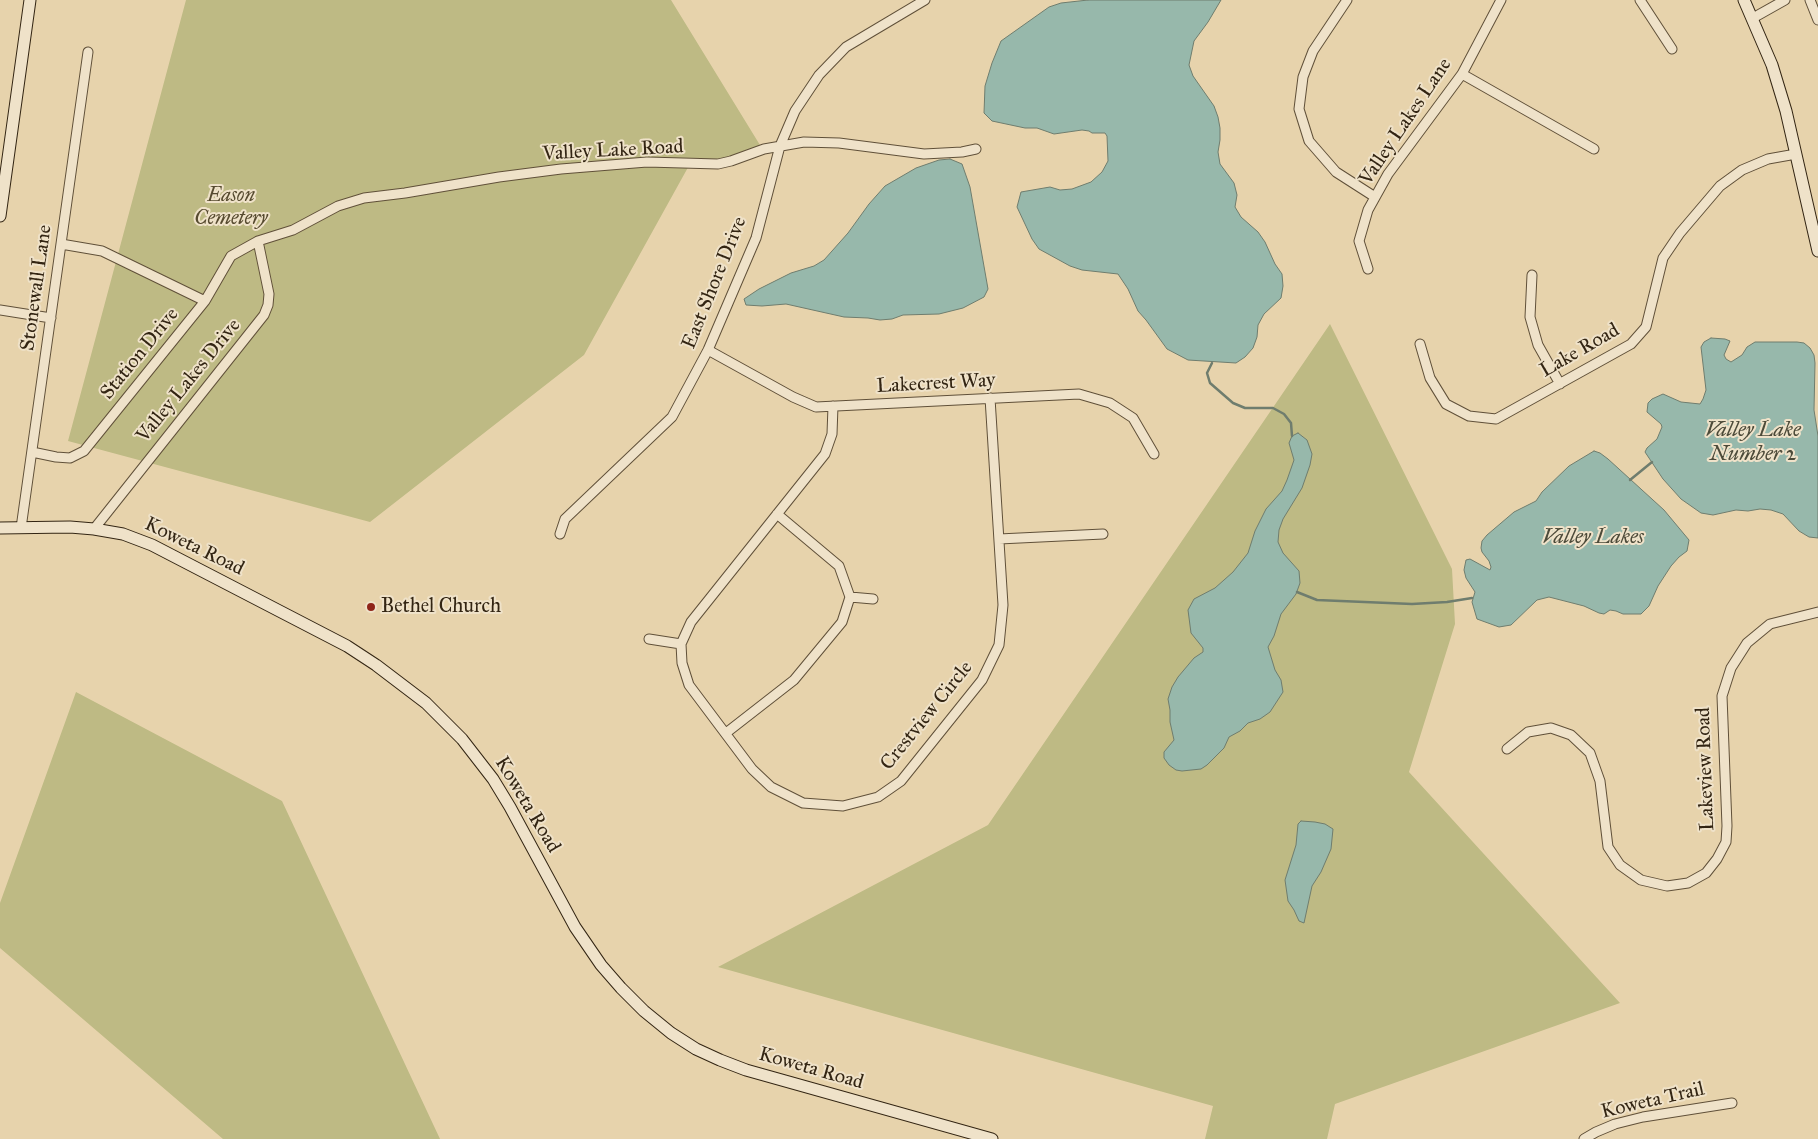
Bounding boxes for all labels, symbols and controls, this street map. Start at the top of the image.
street label: Valley Lakes Lane [1355,54,1457,190]
street label: Valley Lake Road [542,135,684,167]
park label: Eason Cemetery [194,184,268,231]
street label: East Shore Drive [678,213,752,353]
street label: Stonewall Lane [16,223,58,353]
street label: Station Drive [96,303,184,405]
street label: Valley Lakes Drive [132,314,246,448]
street label: Lake Road [1536,319,1624,383]
street label: Lakecrest Way [876,369,996,399]
water label: Valley Lake Number 2 [1705,418,1801,468]
street label: Koweta Road [140,513,248,581]
water label: Valley Lakes [1542,525,1644,551]
place label: Bethel Church [381,595,501,619]
marker: Bethel Church [365,601,377,613]
street label: Crestview Circle [876,657,978,775]
street label: Lakeview Road [1692,707,1720,831]
street label: Koweta Road [489,753,565,857]
street label: Koweta Road [756,1043,866,1095]
street label: Koweta Trail [1599,1077,1707,1125]

